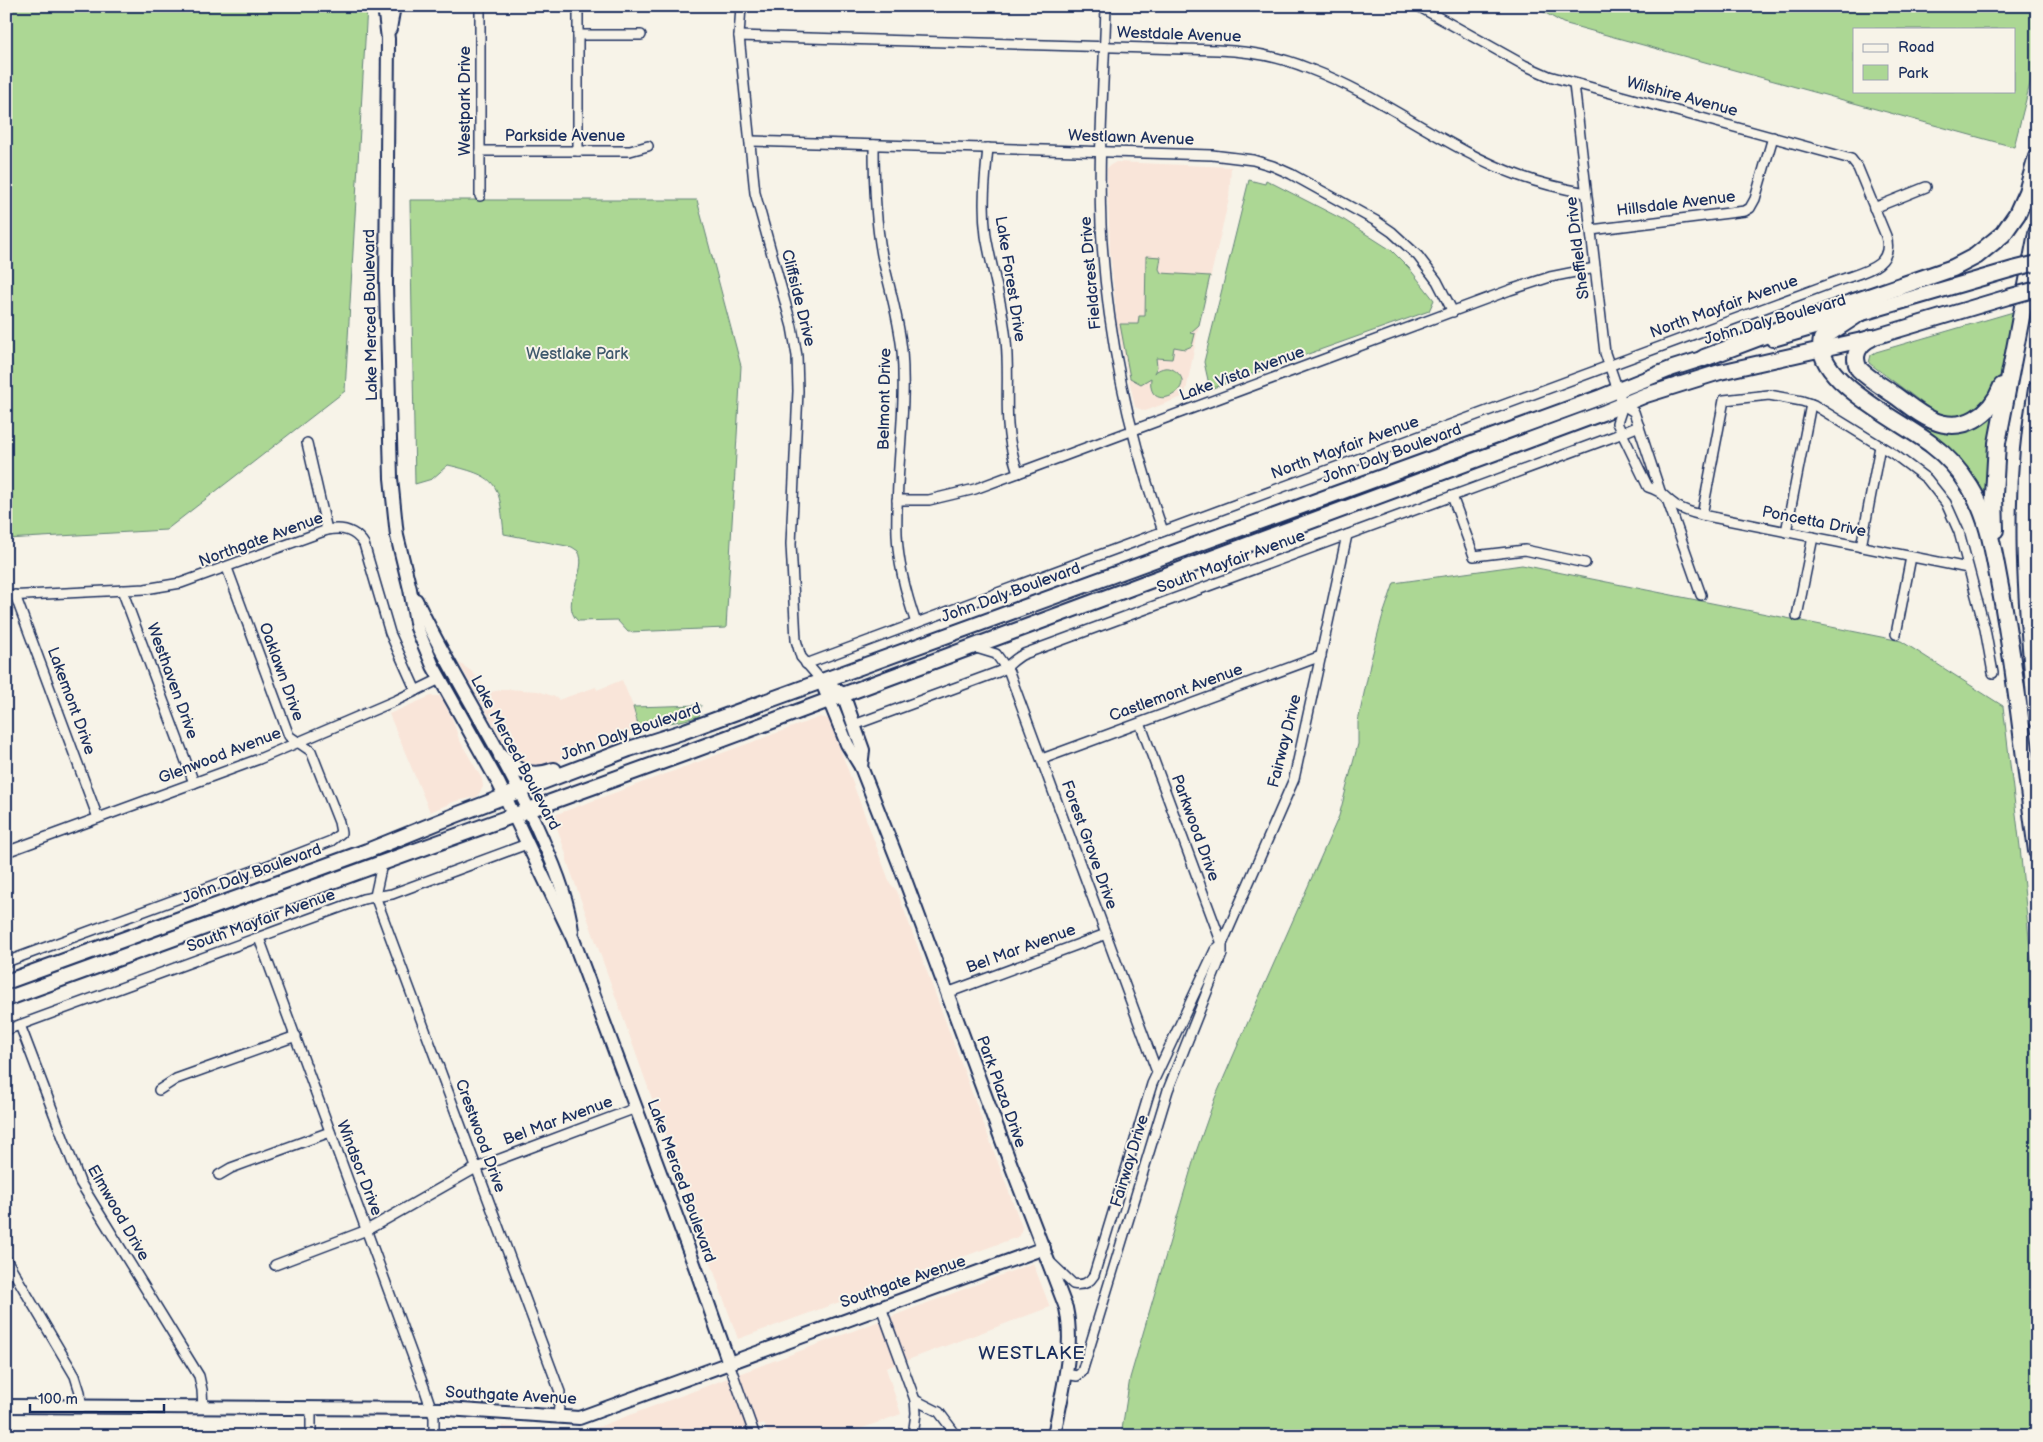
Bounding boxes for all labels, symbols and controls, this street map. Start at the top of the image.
street label: Westdale Avenue [1116,23,1242,47]
legend [1853,28,2016,92]
text: Road [1898,38,1934,57]
street label: Westpark Drive [456,46,475,156]
text: Park [1898,64,1929,83]
street label: Wilshire Avenue [1624,73,1740,121]
street label: Westlawn Avenue [1068,126,1195,150]
street label: Parkside Avenue [505,127,626,146]
street label: Hillsdale Avenue [1615,187,1737,221]
street label: Sheffield Drive [1562,195,1594,301]
street label: Lake Forest Drive [991,215,1029,344]
street label: Fieldcrest Drive [1077,215,1105,330]
street label: Lake Merced Boulevard [360,229,382,401]
street label: Cliffside Drive [777,248,819,349]
street label: North Mayfair Avenue [1647,271,1801,343]
street label: John Daly Boulevard [1702,291,1848,349]
street label: Lake Vista Avenue [1177,342,1308,405]
park label: Westlake Park [526,345,628,364]
street label: Belmont Drive [875,347,895,450]
street label: North Mayfair Avenue [1268,412,1422,484]
street label: John Daly Boulevard [1320,420,1464,488]
street label: Poncetta Drive [1760,503,1868,542]
street label: Northgate Avenue [196,508,326,571]
street label: South Mayfair Avenue [1154,526,1308,598]
street label: John Daly Boulevard [939,559,1083,627]
street label: Westhaven Drive [142,620,202,742]
street label: Oaklawn Drive [254,620,308,724]
street label: Lakemont Drive [43,645,99,758]
street label: Castlemont Avenue [1107,660,1246,726]
street label: Lake Merced Boulevard [466,672,564,834]
street label: Fairway Drive [1264,692,1306,790]
street label: John Daly Boulevard [559,699,703,765]
street label: Glenwood Avenue [156,724,284,788]
street label: Parkwood Drive [1167,772,1223,884]
street label: Forest Grove Drive [1057,778,1121,912]
street label: John Daly Boulevard [180,840,324,908]
street label: South Mayfair Avenue [184,885,338,957]
street label: Bel Mar Avenue [964,920,1079,978]
street label: Park Plaza Drive [972,1034,1030,1151]
street label: Crestwood Drive [451,1077,509,1196]
street label: Bel Mar Avenue [501,1092,616,1150]
street label: Lake Merced Boulevard [643,1097,719,1265]
street label: Fairway Drive [1107,1112,1153,1209]
street label: Windsor Drive [332,1118,386,1219]
street label: Elmwood Drive [83,1162,153,1265]
street label: Southgate Avenue [838,1251,969,1312]
district label: WESTLAKE [978,1342,1086,1365]
scale bar [30,1382,164,1414]
street label: Southgate Avenue [445,1383,578,1409]
text: 100 m [38,1390,78,1409]

